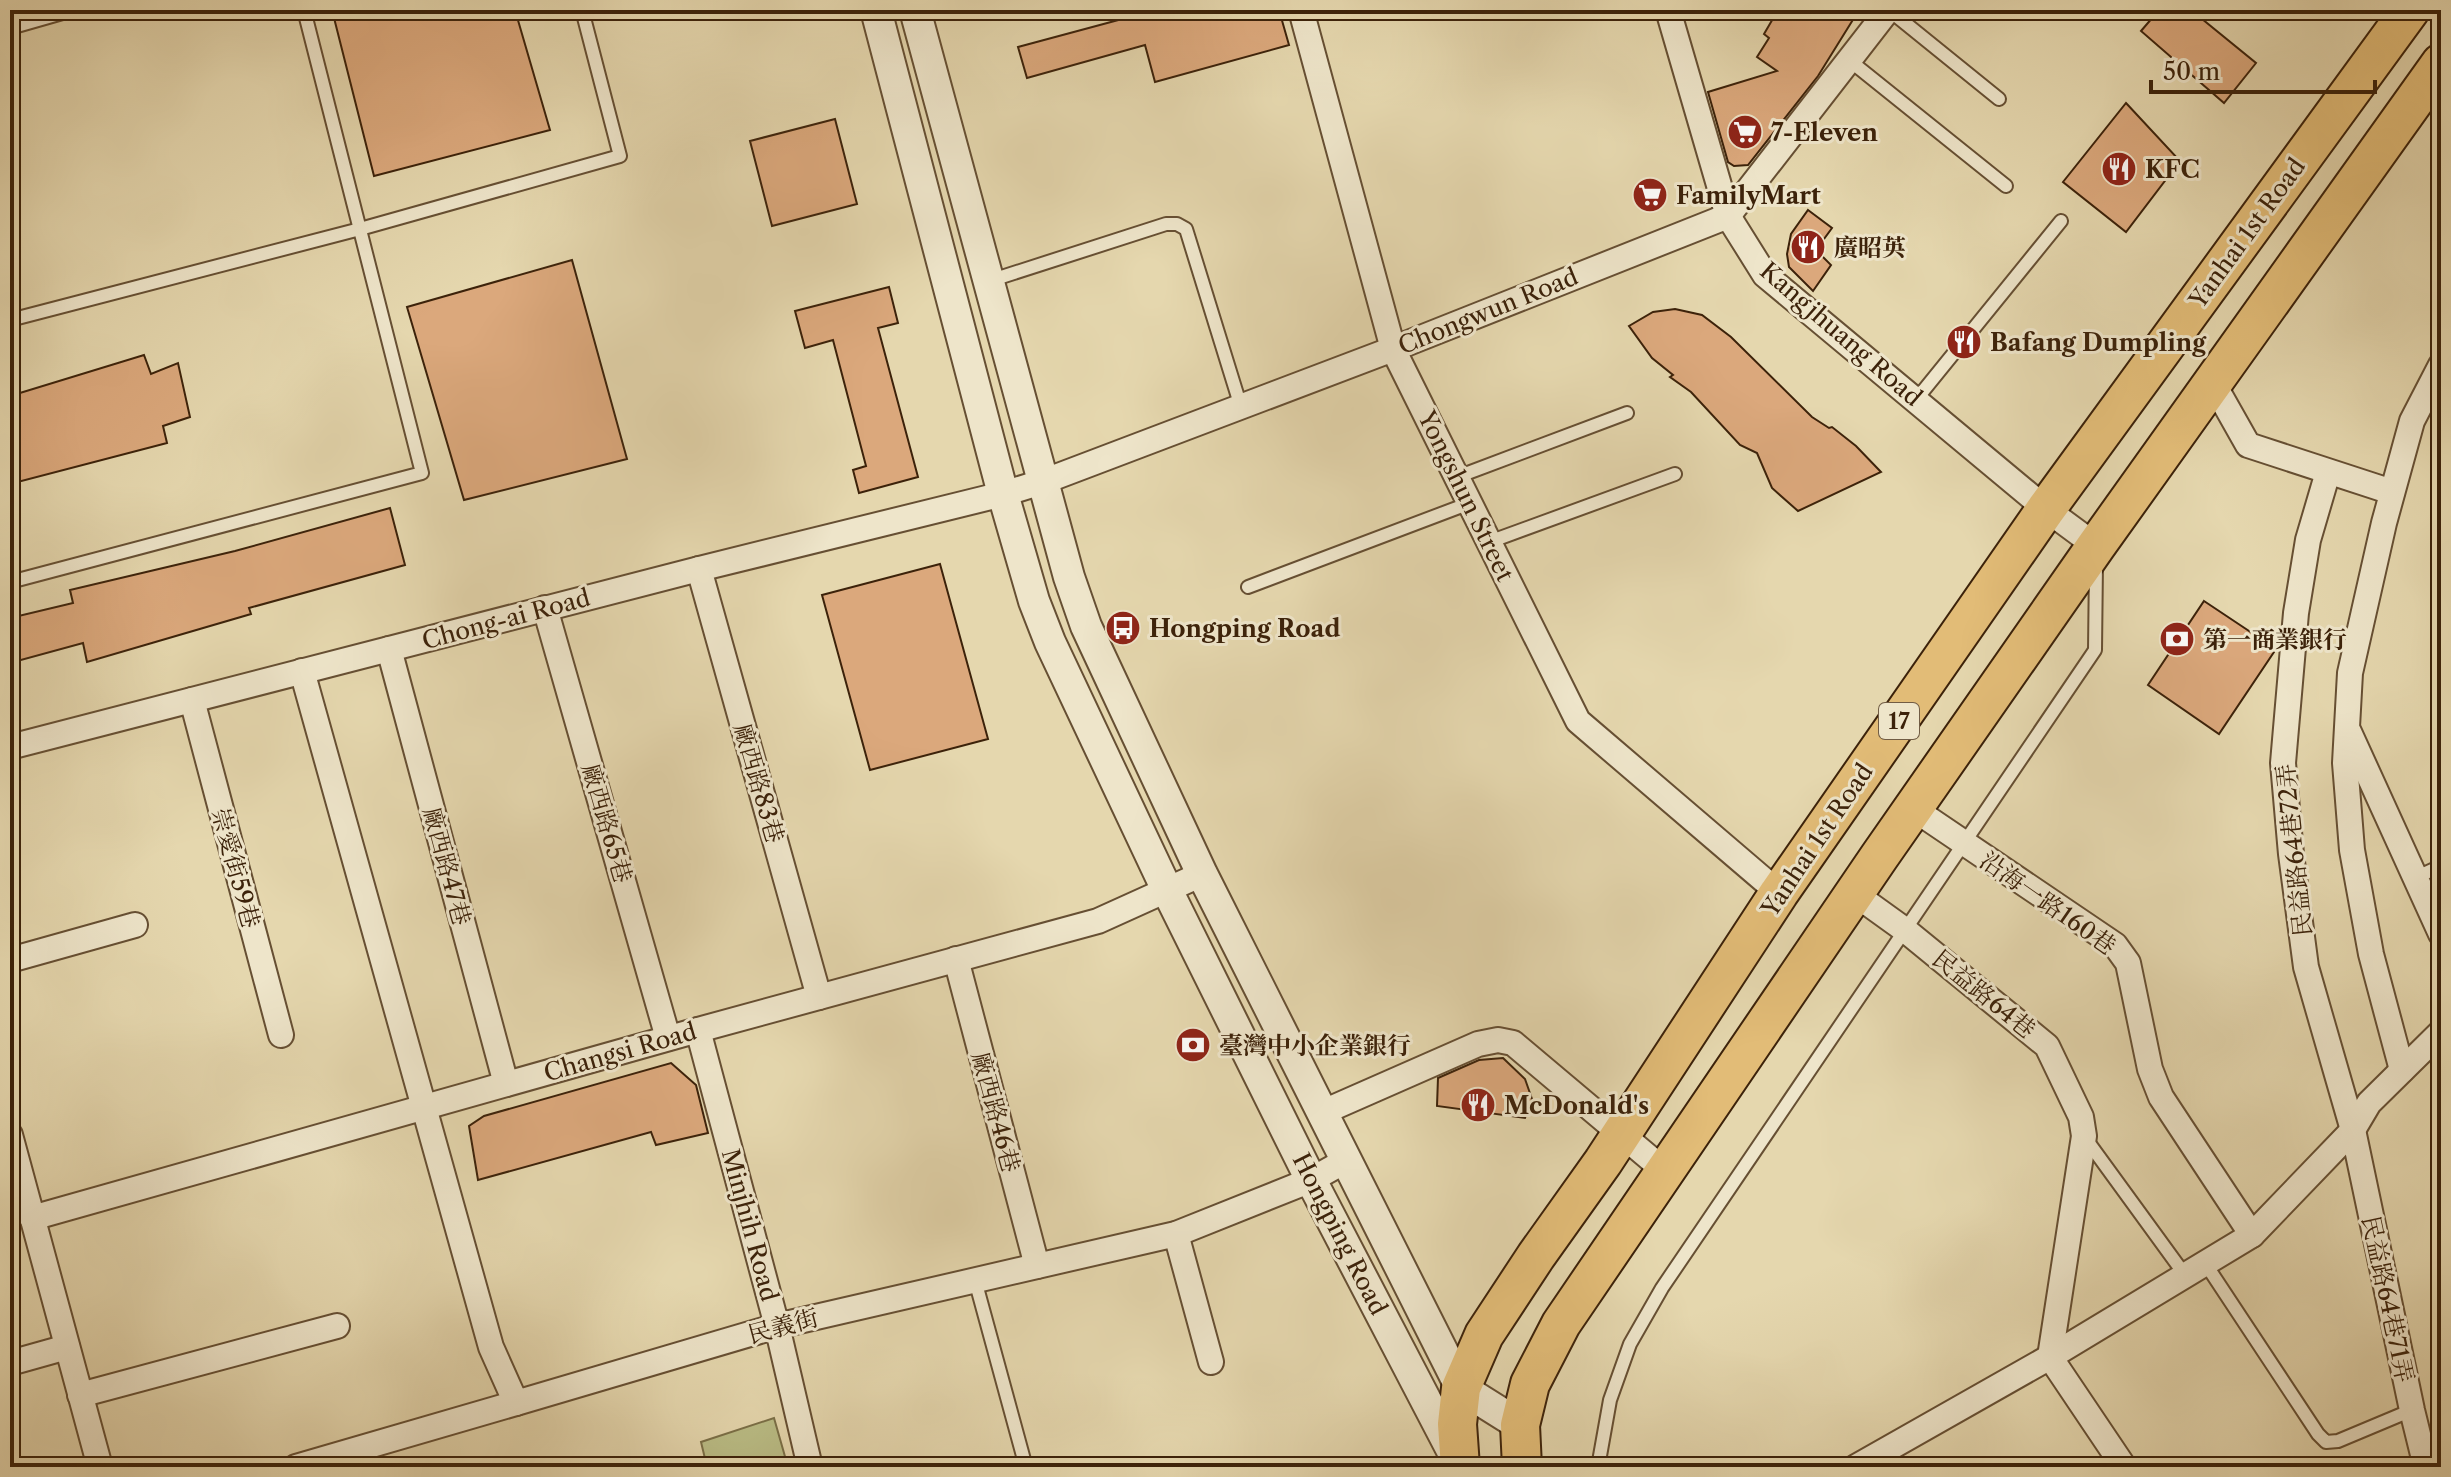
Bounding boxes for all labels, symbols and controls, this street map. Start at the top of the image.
scale bar [2151,44,2375,94]
text: 50 m [2163,57,2220,86]
supermarket icon: 7-Eleven [1726,113,1764,151]
place label: 7-Eleven [1771,118,1878,147]
restaurant icon: KFC [2100,150,2138,188]
street label: Yanhai 1st Road [2182,152,2311,314]
place label: KFC [2145,155,2200,184]
supermarket icon: FamilyMart [1631,176,1669,214]
place label: FamilyMart [1676,181,1821,210]
restaurant icon: 廣昭英 [1789,228,1827,266]
place label: 廣昭英 [1834,233,1906,262]
street label: Kangjhuang Road [1754,256,1928,412]
street label: Chongwun Road [1394,262,1582,360]
restaurant icon: Bafang Dumpling [1945,323,1983,361]
place label: Bafang Dumpling [1990,328,2207,357]
street label: Yongshun Street [1412,405,1520,587]
street label: Chong-ai Road [419,583,593,655]
bus stop icon: Hongping Road [1104,609,1142,647]
place label: Hongping Road [1149,614,1340,643]
bank icon: 第一商業銀行 [2158,620,2196,658]
place label: 第一商業銀行 [2203,625,2347,654]
road number: 17 [1879,703,1919,739]
street label: 廠西路83巷 [728,720,790,846]
street label: Yanhai 1st Road [1755,758,1879,923]
street label: 廠西路65巷 [576,760,638,886]
street label: 民益路64巷72弄 [2271,762,2317,938]
street label: 廠西路47巷 [417,803,477,929]
street label: 崇愛街59巷 [206,805,266,931]
street label: 沿海一路160巷 [1974,845,2122,961]
street label: 民益路64巷 [1927,944,2041,1044]
street label: Changsi Road [540,1016,700,1088]
bank icon: 臺灣中小企業銀行 [1174,1026,1212,1064]
place label: 臺灣中小企業銀行 [1219,1031,1411,1060]
street label: 廠西路46巷 [966,1048,1026,1176]
restaurant icon: McDonald's [1459,1086,1497,1124]
place label: McDonald's [1504,1091,1649,1120]
street label: Minjhih Road [716,1146,784,1305]
street label: Hongping Road [1287,1148,1393,1320]
street label: 民益路64巷71弄 [2356,1213,2420,1385]
street label: 民義街 [744,1303,822,1349]

